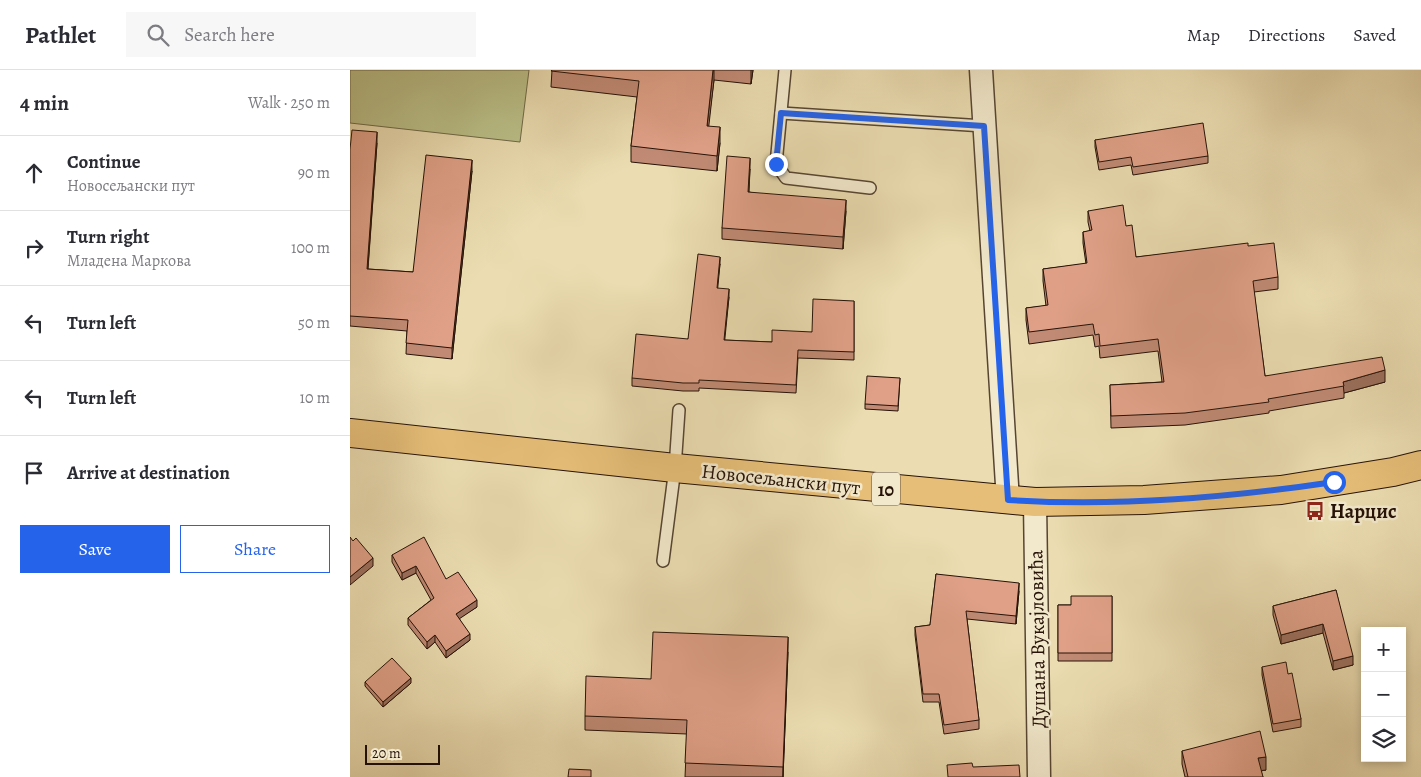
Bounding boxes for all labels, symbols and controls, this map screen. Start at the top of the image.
search box [126,12,476,57]
text: Pathlet [25,19,96,51]
icon: search [144,21,172,49]
text: Search here [184,22,275,48]
text: Map [1187,23,1220,47]
text: Directions [1248,23,1325,47]
text: Saved [1353,23,1396,47]
text: 4 min [20,89,69,117]
text: Walk · 250 m [248,92,330,114]
text: Continue [67,149,141,175]
route end [765,153,788,176]
icon: ahead [20,159,48,187]
text: 90 m [298,162,330,184]
text: Новосељански пут [67,175,195,197]
text: Turn right [67,224,149,250]
icon: right [20,234,48,262]
text: 100 m [291,237,330,259]
text: Младена Маркова [67,250,191,272]
icon: left [20,309,48,337]
text: Turn left [67,310,136,336]
text: 50 m [298,312,330,334]
icon: left [20,384,48,412]
text: Turn left [67,385,136,411]
text: 10 m [300,387,330,409]
street label: Новосељански пут [700,458,862,501]
icon: arrive [20,459,48,487]
text: Arrive at destination [67,460,230,486]
route start [1323,471,1346,494]
road number: 10 [872,472,900,506]
place label: Нарцис [1330,498,1397,525]
bus stop icon: Нарцис [1304,500,1326,522]
button: Save [20,525,170,573]
button: Share [180,525,330,573]
street label: Душана Вукајловића [1022,549,1053,728]
map controls [1361,627,1406,762]
button: + [1361,627,1406,672]
button: − [1361,672,1406,717]
button: layers [1361,717,1406,762]
scale bar [365,742,440,765]
text: 20 m [372,744,401,763]

